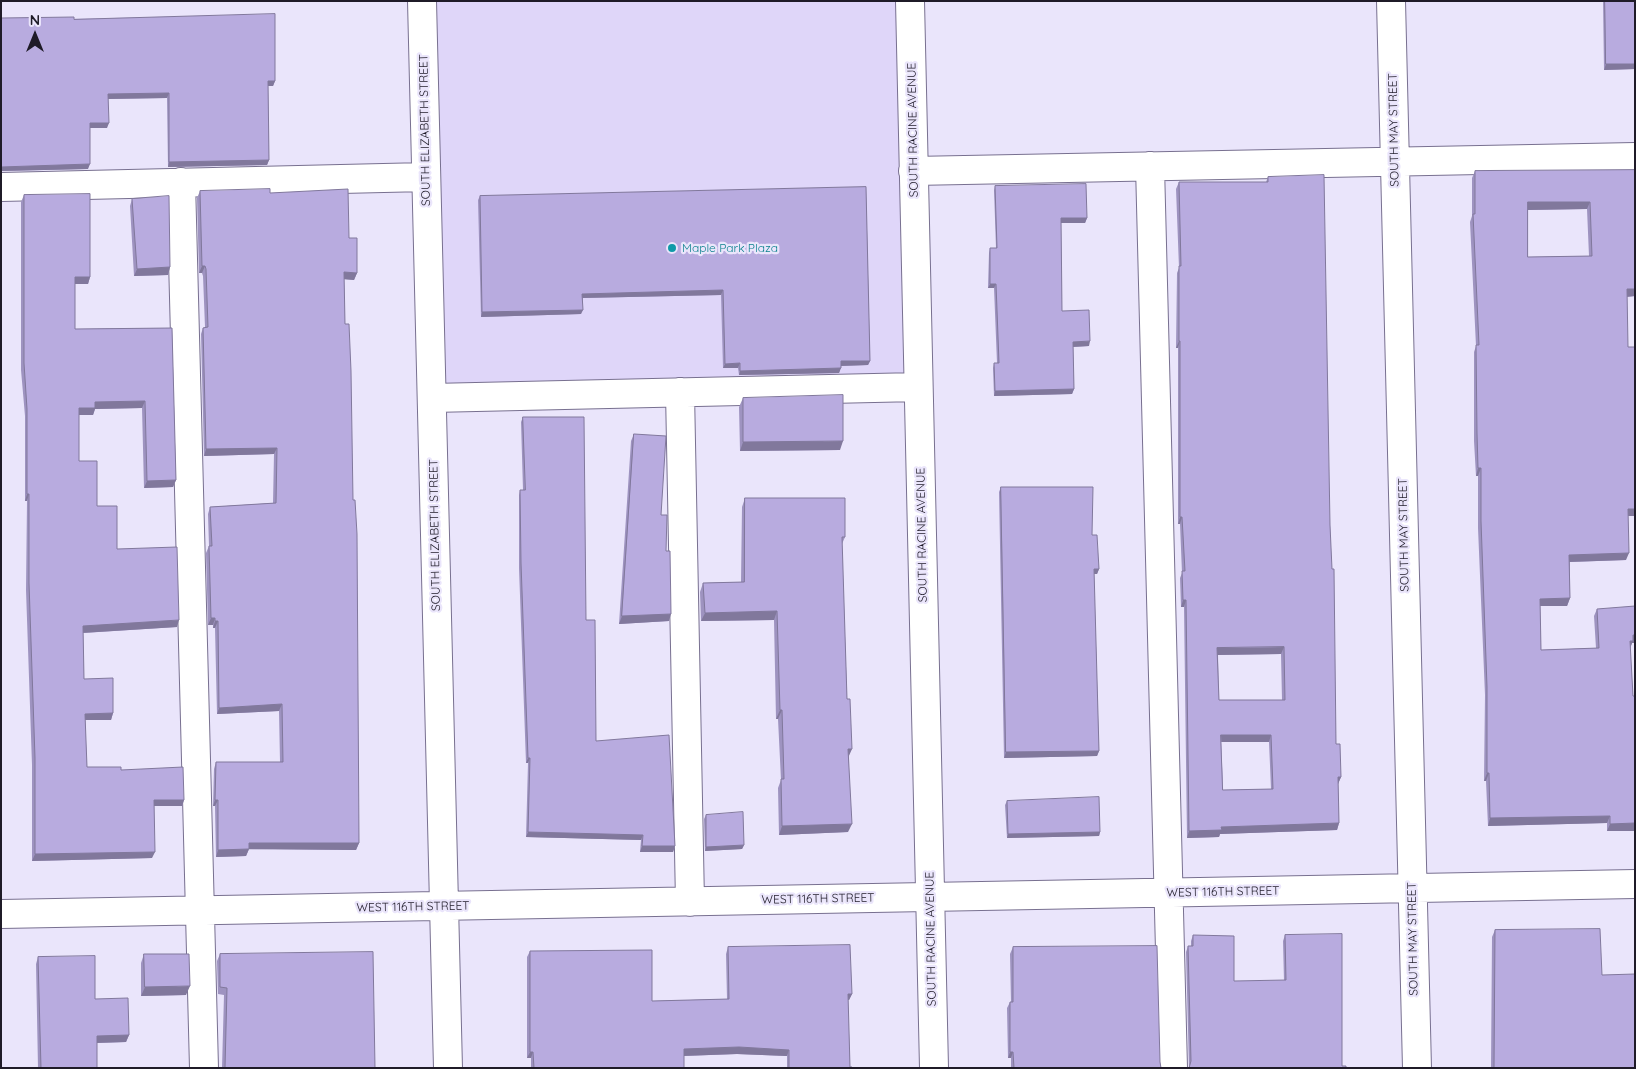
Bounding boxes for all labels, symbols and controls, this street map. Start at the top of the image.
north arrow [10,10,60,60]
text: N [30,11,40,29]
street label: SOUTH ELIZABETH STREET [416,54,434,206]
street label: SOUTH RACINE AVENUE [905,63,921,197]
street label: SOUTH MAY STREET [1386,73,1402,187]
place label: Maple Park Plaza [682,241,778,255]
marker: Maple Park Plaza [666,242,678,254]
street label: SOUTH ELIZABETH STREET [426,459,444,611]
street label: SOUTH RACINE AVENUE [914,468,930,602]
street label: SOUTH MAY STREET [1396,478,1412,592]
street label: SOUTH RACINE AVENUE [923,872,939,1006]
street label: SOUTH MAY STREET [1405,882,1421,996]
street label: WEST 116TH STREET [1166,884,1280,900]
street label: WEST 116TH STREET [761,891,875,907]
street label: WEST 116TH STREET [356,899,470,915]

